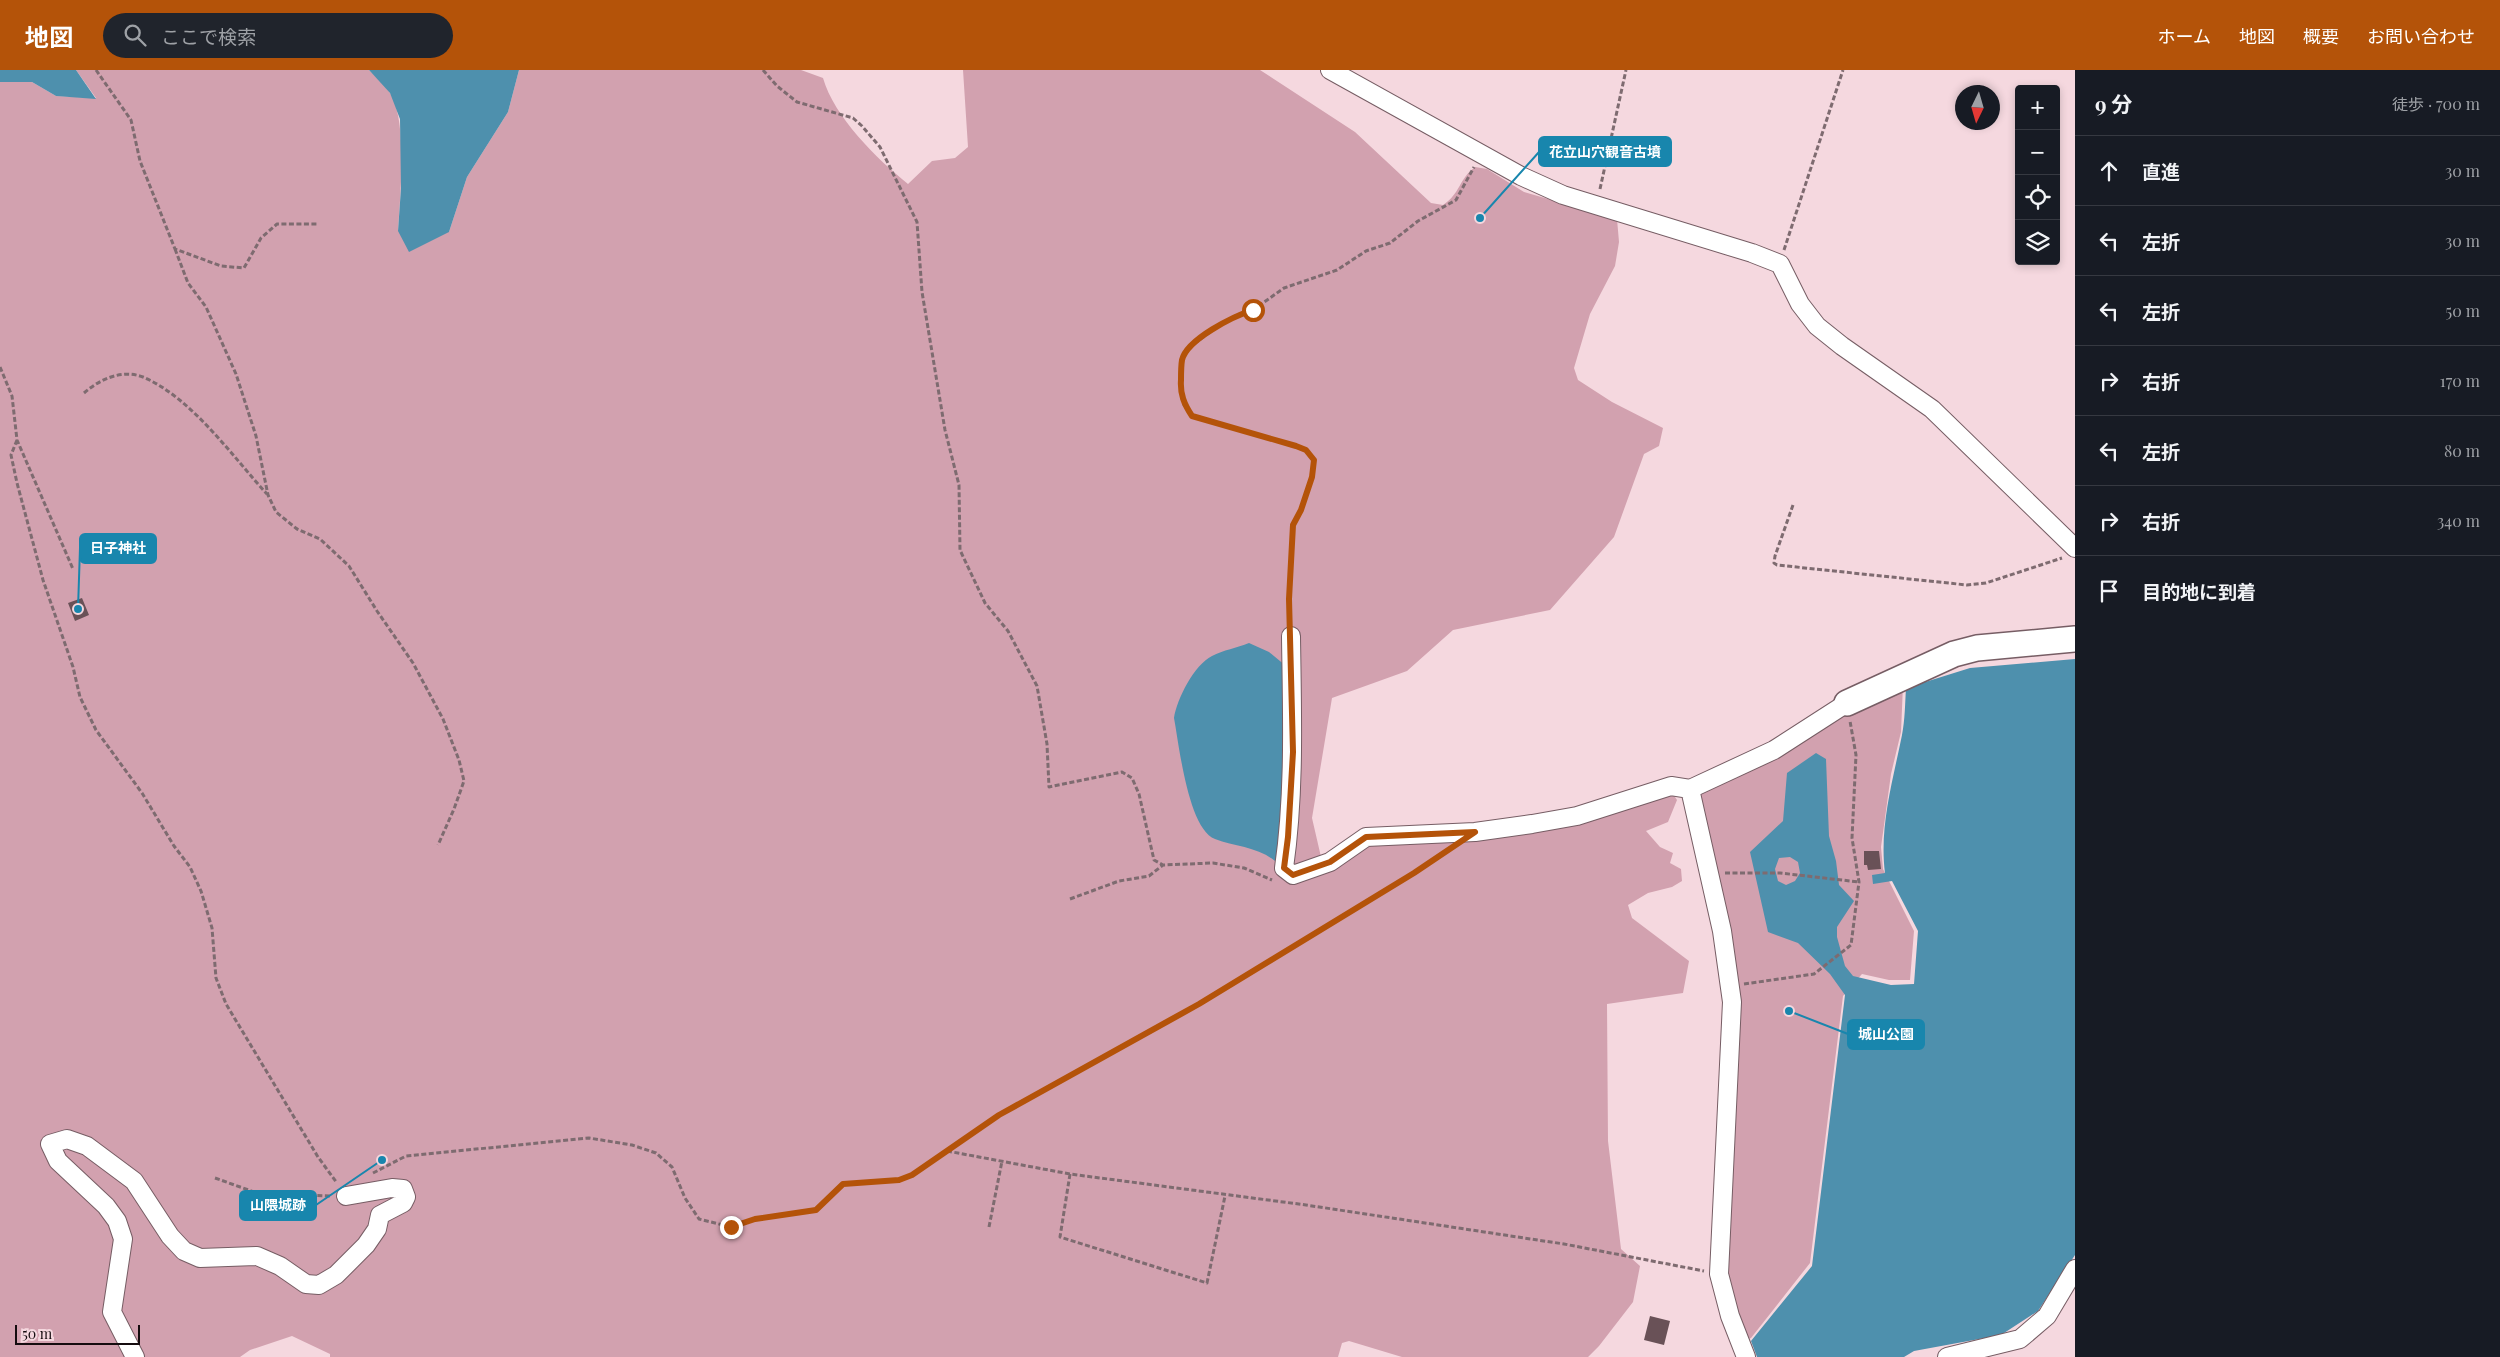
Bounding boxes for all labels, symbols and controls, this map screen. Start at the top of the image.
search box [103,13,453,58]
text: 地図 [25,20,73,52]
icon: search [121,21,149,49]
text: ここで検索 [161,23,256,49]
text: ホーム [2158,24,2211,48]
text: 地図 [2239,24,2275,48]
text: 概要 [2303,24,2339,48]
text: お問い合わせ [2367,24,2475,48]
north arrow [1955,85,2000,130]
map controls [2015,85,2060,265]
button: + [2015,85,2060,130]
text: 9 分 [2095,89,2133,117]
text: 徒歩 · 700 m [2392,93,2480,114]
button: − [2015,130,2060,175]
callout: 花立山穴観音古墳 [1539,137,1671,166]
text: 花立山穴観音古墳 [1549,142,1661,161]
icon: ahead [2095,157,2123,185]
text: 直進 [2142,158,2180,184]
text: 30 m [2445,160,2480,181]
button: locate [2015,175,2060,220]
button: layers [2015,220,2060,265]
icon: left [2095,227,2123,255]
text: 左折 [2142,228,2180,254]
text: 30 m [2445,230,2480,251]
icon: left [2095,297,2123,325]
text: 左折 [2142,298,2180,324]
route start [1242,299,1265,322]
text: 50 m [2446,300,2480,321]
icon: right [2095,367,2123,395]
text: 右折 [2142,368,2180,394]
text: 170 m [2440,370,2480,391]
icon: left [2095,437,2123,465]
text: 左折 [2142,438,2180,464]
text: 80 m [2444,440,2480,461]
icon: right [2095,507,2123,535]
text: 右折 [2142,508,2180,534]
text: 340 m [2437,510,2480,531]
callout: 日子神社 [80,534,156,563]
text: 日子神社 [90,538,146,557]
icon: arrive [2095,577,2123,605]
text: 目的地に到着 [2142,578,2256,604]
callout: 城山公園 [1848,1020,1924,1049]
text: 城山公園 [1858,1024,1914,1043]
callout: 山隈城跡 [240,1191,316,1220]
text: 山隈城跡 [250,1195,306,1214]
route end [720,1216,743,1239]
scale bar [15,1322,140,1345]
text: 50 m [22,1324,52,1343]

